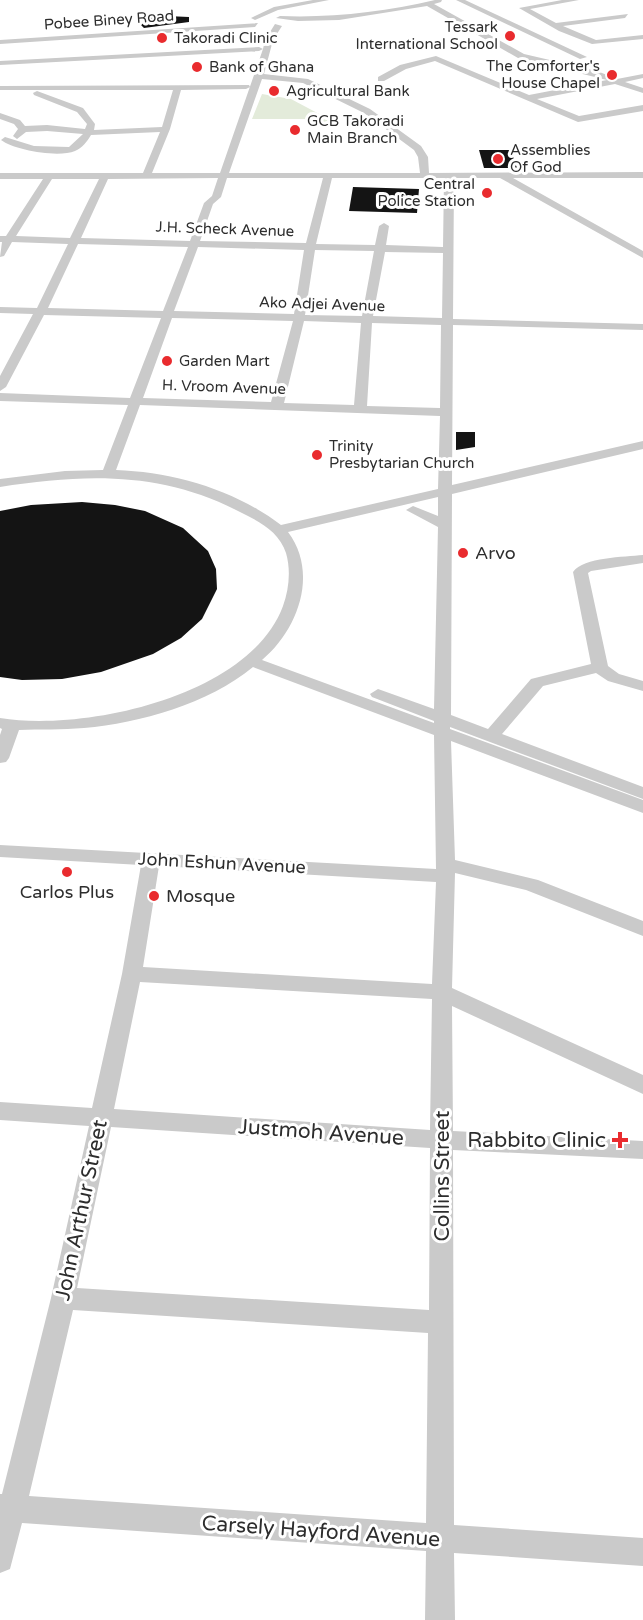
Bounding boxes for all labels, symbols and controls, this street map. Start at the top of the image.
street label: Pobee Biney Road [43,6,175,34]
place label: Tessark International School [356,18,498,53]
place label: Takoradi Clinic [174,29,278,47]
marker: Tessark International School [503,29,517,43]
marker: Takoradi Clinic [155,31,169,45]
place label: The Comforter's House Chapel [486,57,600,92]
place label: Bank of Ghana [209,58,314,76]
marker: Bank of Ghana [190,60,204,74]
marker: The Comforter's House Chapel [605,68,619,82]
place label: Agricultural Bank [286,82,410,100]
marker: Agricultural Bank [267,84,281,98]
place label: GCB Takoradi Main Branch [307,112,404,147]
marker: GCB Takoradi Main Branch [288,123,302,137]
place label: Assemblies Of God [510,141,590,176]
marker: Assemblies Of God [491,152,505,166]
place label: Central Police Station [378,175,475,210]
marker: Central Police Station [480,186,494,200]
street label: J.H. Scheck Avenue [155,218,295,240]
street label: Ako Adjei Avenue [259,293,385,315]
place label: Garden Mart [179,352,270,370]
marker: Garden Mart [160,354,174,368]
street label: H. Vroom Avenue [162,376,286,398]
place label: Trinity Presbytarian Church [329,437,474,472]
marker: Trinity Presbytarian Church [310,448,324,462]
place label: Arvo [475,542,516,564]
marker: Arvo [456,546,470,560]
street label: John Eshun Avenue [138,848,306,878]
marker: Carlos Plus [60,865,74,879]
place label: Carlos Plus [20,881,114,903]
place label: Mosque [166,885,235,907]
marker: Mosque [147,889,161,903]
street label: Collins Street [430,1110,455,1242]
street label: Justmoh Avenue [237,1114,405,1151]
street label: John Arthur Street [50,1117,113,1303]
place label: Rabbito Clinic [467,1128,606,1153]
marker: Rabbito Clinic [611,1131,629,1149]
street label: Carsely Hayford Avenue [201,1511,441,1552]

